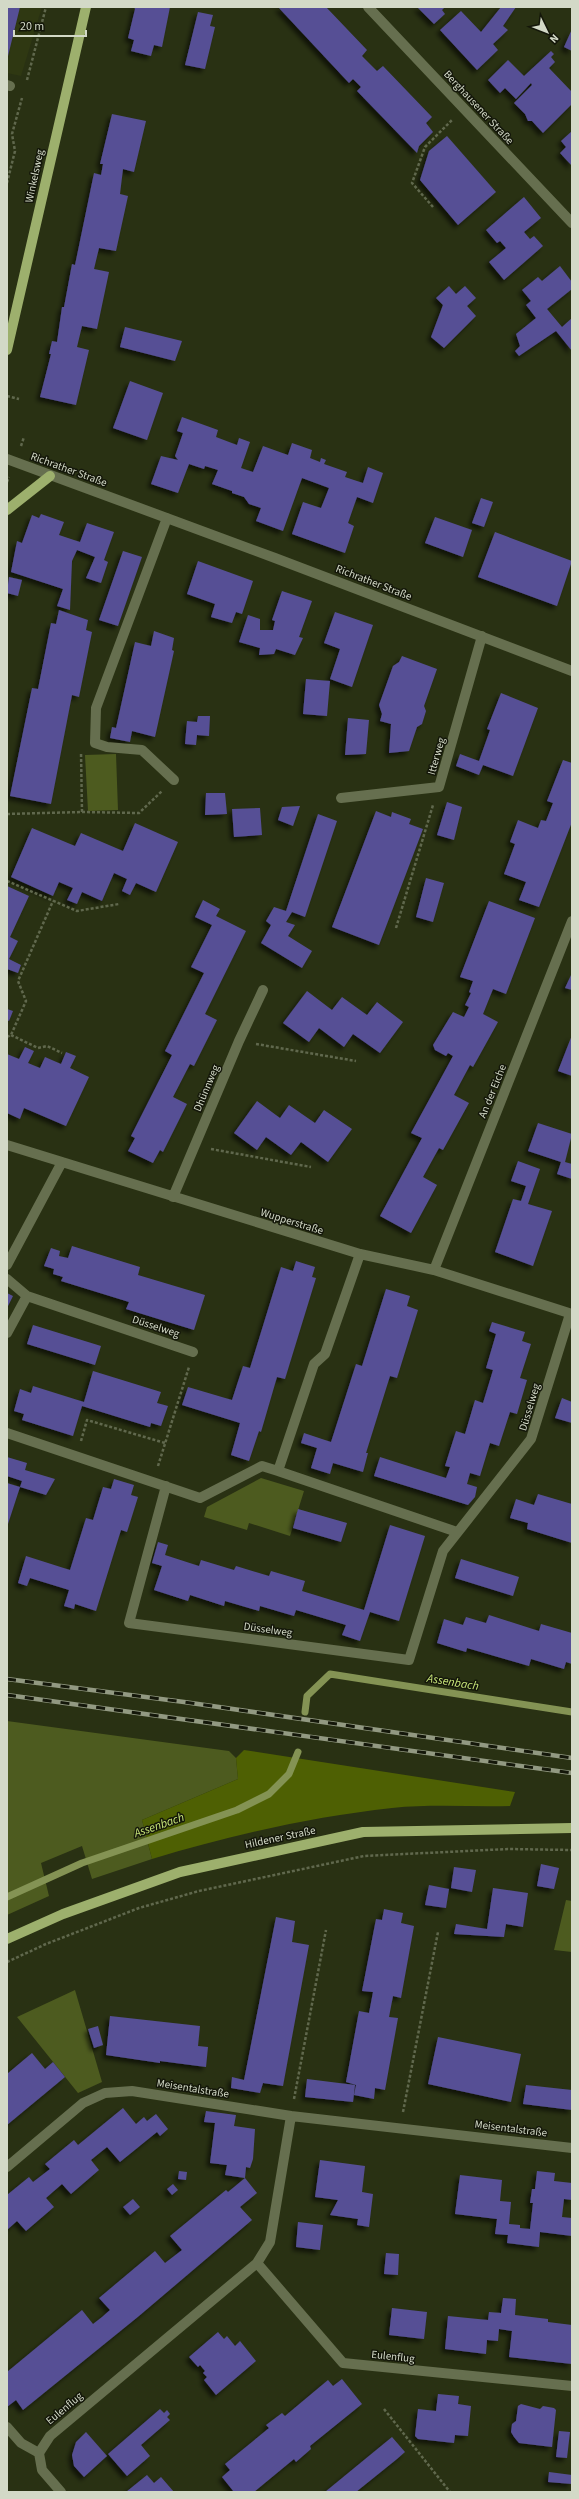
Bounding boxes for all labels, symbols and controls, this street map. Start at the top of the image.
scale bar [14,12,86,38]
north arrow [527,12,567,52]
text: 20 m [20,18,44,35]
text: N [546,31,562,46]
street label: Berghausener Straße [440,67,517,148]
street label: Winkelsweg [22,148,48,204]
street label: Richrather Straße [29,449,110,490]
street label: Richrather Straße [334,561,414,604]
street label: Itterweg [424,735,449,777]
street label: Dhünnweg [190,1062,223,1114]
street label: An der Eiche [475,1062,510,1120]
street label: Wupperstraße [259,1205,326,1238]
street label: Düsselweg [130,1312,182,1341]
street label: Düsselweg [515,1381,544,1433]
street label: Düsselweg [243,1619,294,1640]
water label: Assenbach [425,1670,480,1695]
water label: Assenbach [131,1809,187,1842]
street label: Hildener Straße [243,1823,317,1852]
street label: Meisentalstraße [156,2075,231,2102]
street label: Meisentalstraße [474,2117,549,2140]
street label: Eulenflug [370,2347,416,2366]
street label: Eulenflug [43,2388,86,2428]

